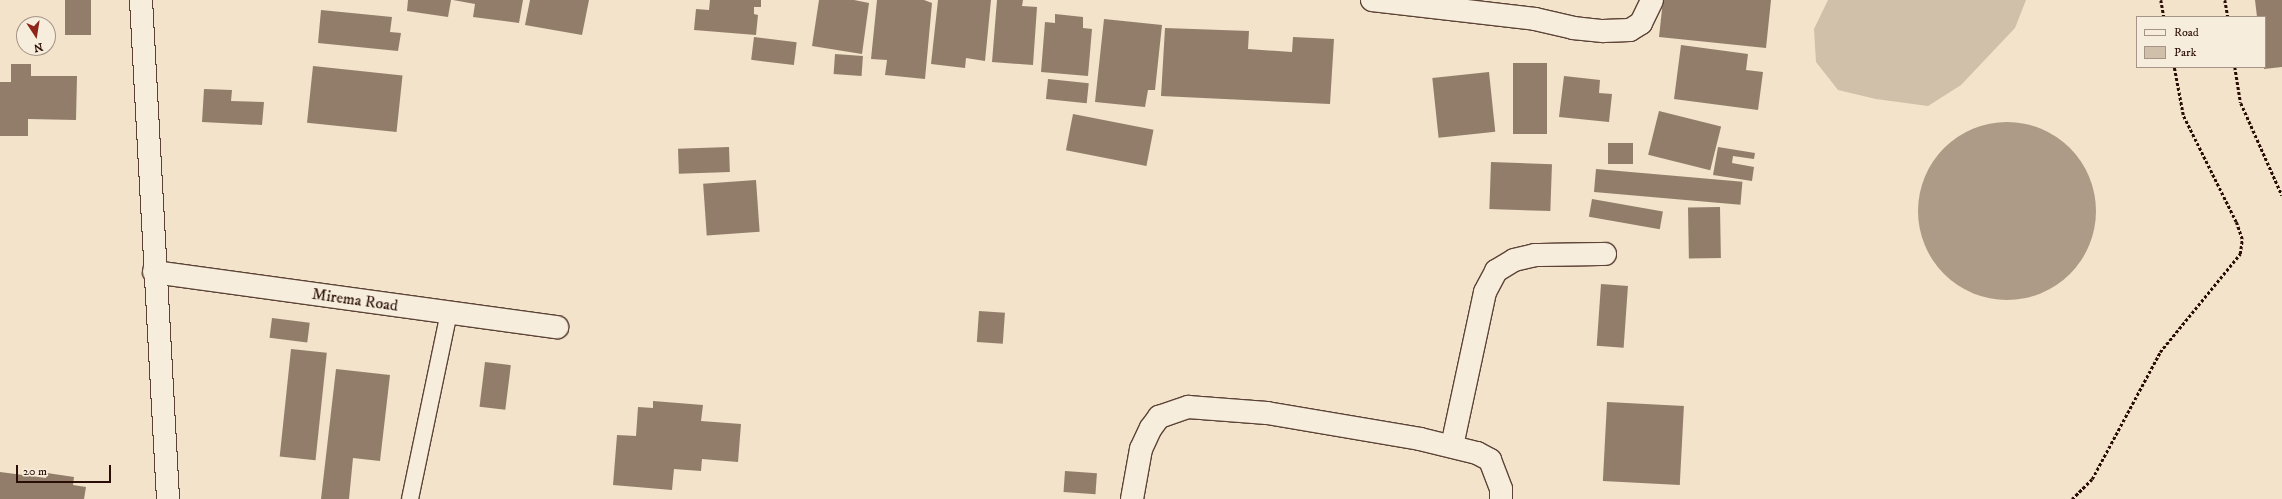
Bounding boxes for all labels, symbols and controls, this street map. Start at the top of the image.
north arrow [16,16,56,56]
legend [2136,16,2266,68]
text: Road [2174,25,2199,40]
text: N [32,39,44,55]
text: Park [2174,45,2196,60]
street label: Mirema Road [311,284,399,316]
scale bar [18,457,113,483]
text: 20 m [23,464,47,479]

